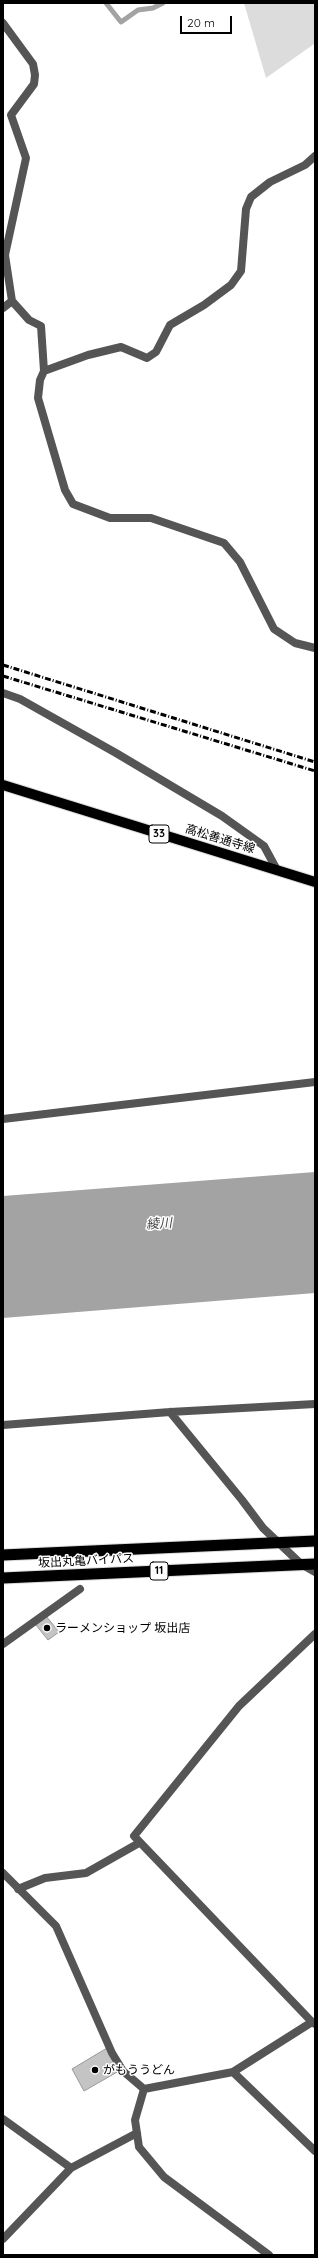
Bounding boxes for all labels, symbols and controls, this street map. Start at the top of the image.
scale bar [182,8,234,34]
text: 20 m [187,15,215,30]
street label: 高松善通寺線 [183,822,257,856]
road number: 33 [149,825,169,843]
water label: 綾川 [145,1215,173,1233]
street label: 坂出丸亀バイパス [38,1551,134,1571]
road number: 11 [150,1562,168,1580]
place label: ラーメンショップ 坂出店 [55,1621,190,1635]
marker: ラーメンショップ 坂出店 [42,1623,52,1633]
place label: がもううどん [103,2063,175,2077]
marker: がもううどん [90,2065,100,2075]

